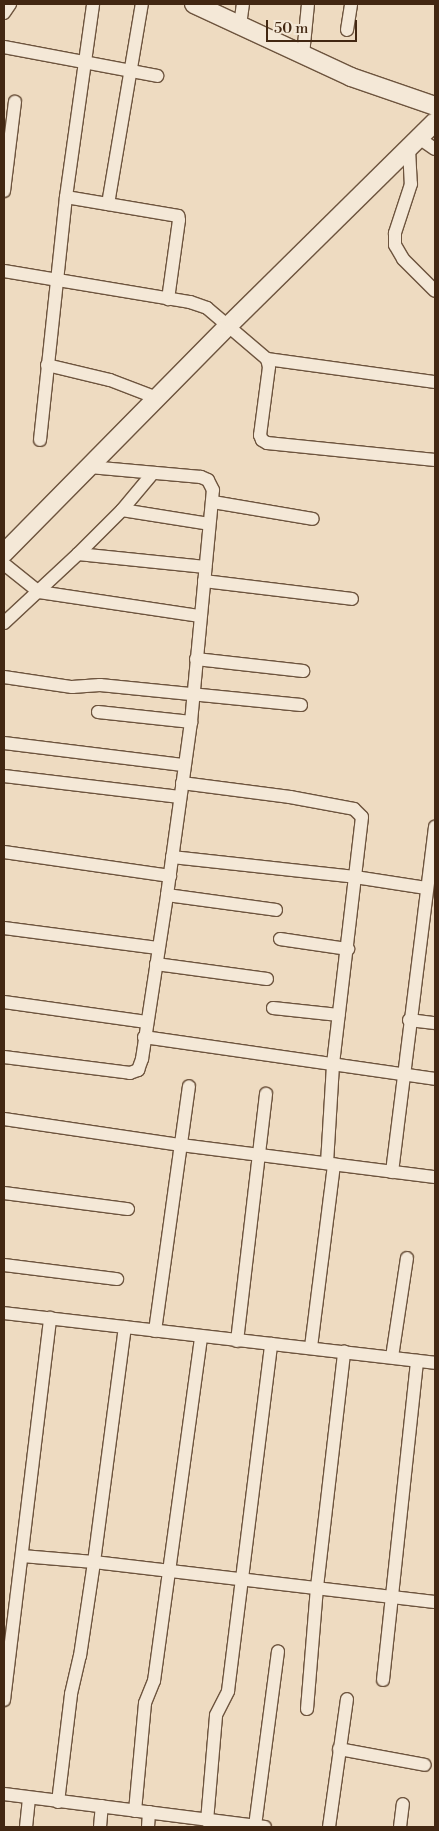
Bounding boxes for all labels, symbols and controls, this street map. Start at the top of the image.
scale bar [269,10,360,42]
text: 50 m [274,19,308,38]

